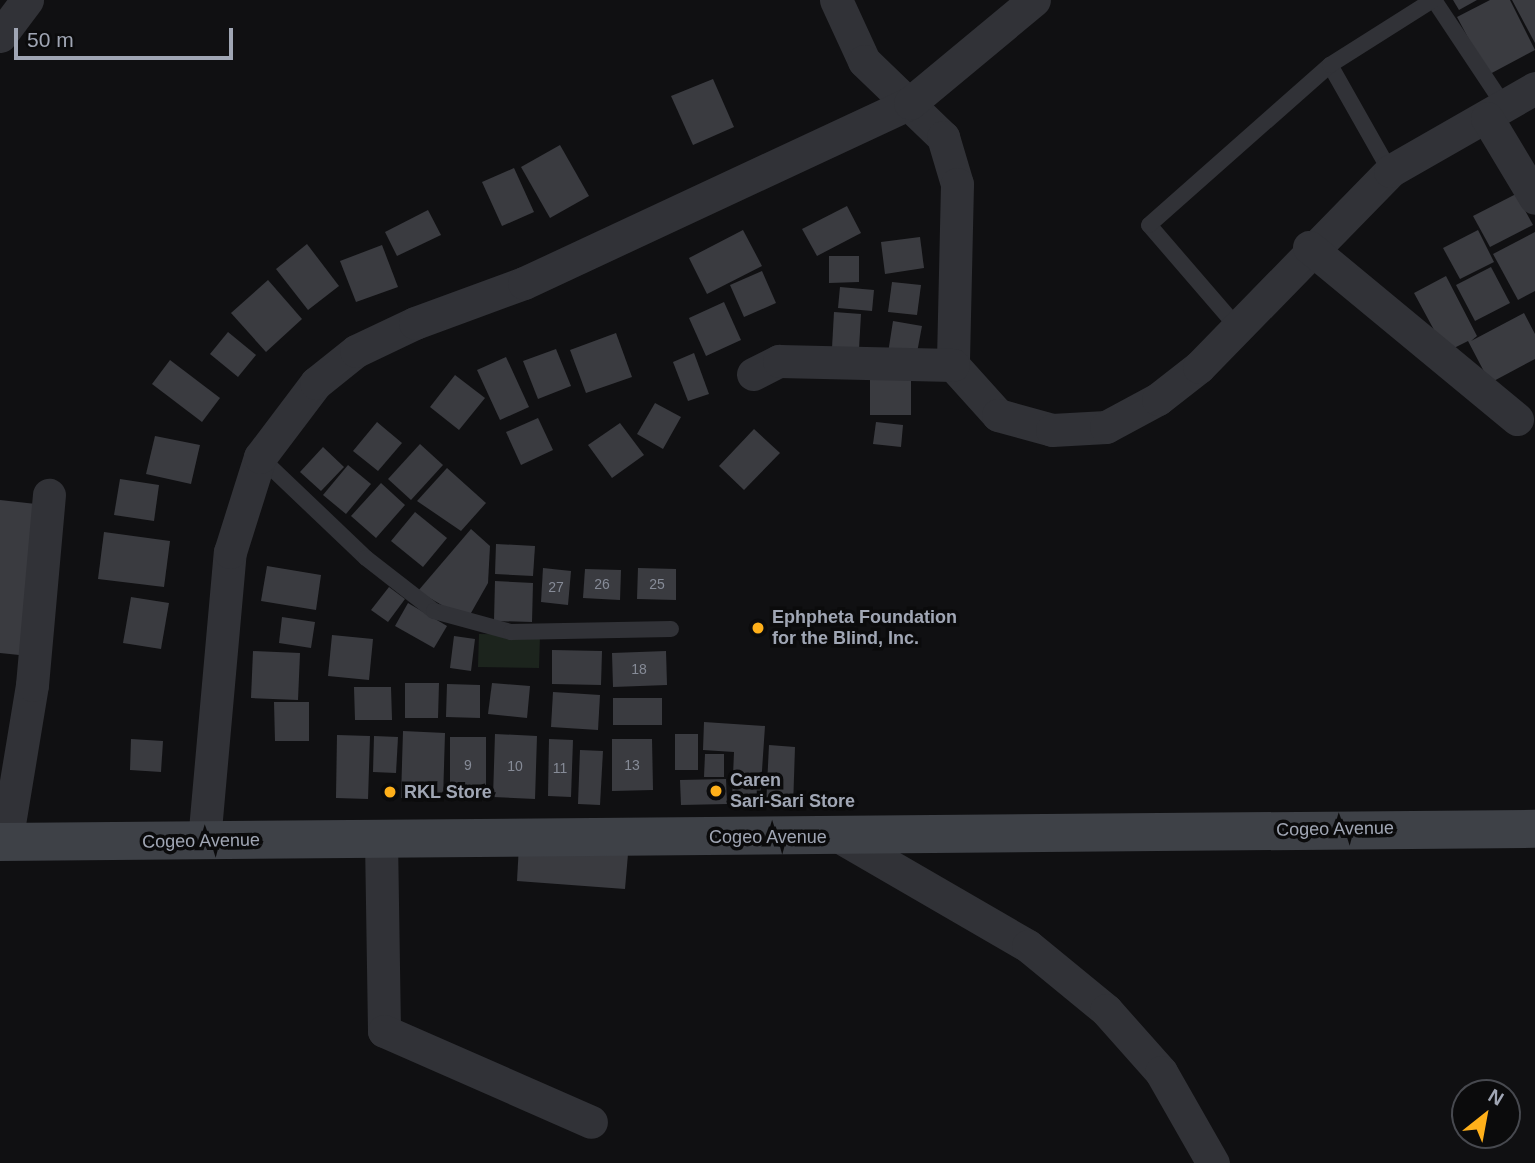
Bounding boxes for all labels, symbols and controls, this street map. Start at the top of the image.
scale bar [18,14,236,58]
text: 50 m [27,28,74,51]
house number: 26 [594,576,610,592]
house number: 25 [649,576,665,592]
house number: 27 [548,579,564,595]
place label: Ephpheta Foundation for the Blind, Inc. [772,607,957,650]
marker: Ephpheta Foundation for the Blind, Inc. [750,620,766,636]
house number: 18 [631,661,647,677]
house number: 9 [464,757,472,773]
house number: 13 [624,757,640,773]
house number: 10 [507,758,523,774]
house number: 11 [553,760,567,776]
place label: Caren Sari-Sari Store [730,770,855,812]
place label: RKL Store [404,781,492,803]
marker: Caren Sari-Sari Store [708,783,724,799]
marker: RKL Store [382,784,398,800]
street label: Cogeo Avenue [1275,817,1395,841]
street label: Cogeo Avenue [709,826,827,848]
street label: Cogeo Avenue [141,829,261,853]
north arrow [1451,1079,1521,1149]
text: N [1485,1085,1507,1110]

